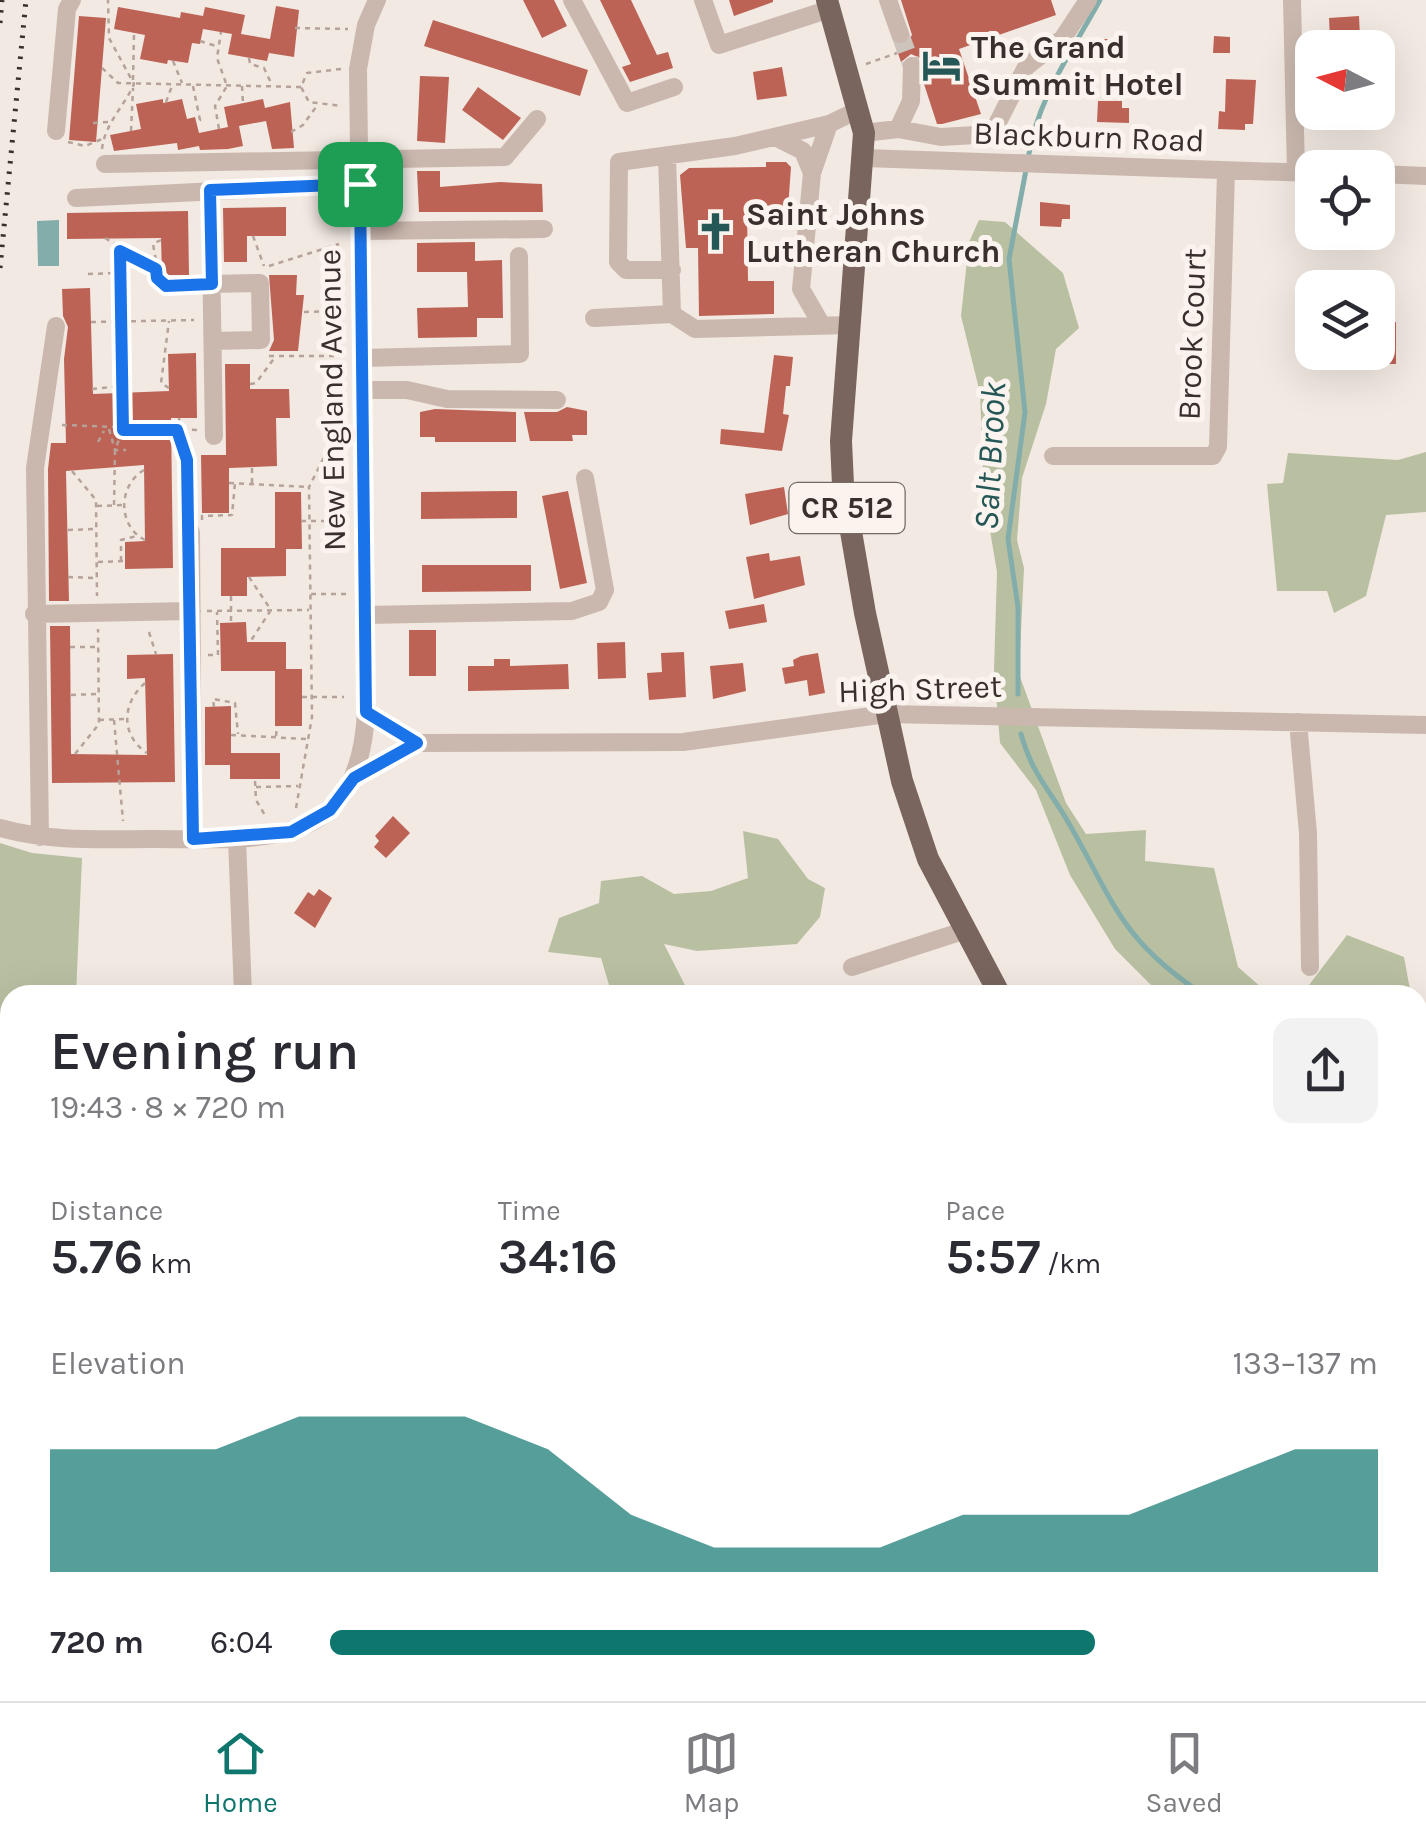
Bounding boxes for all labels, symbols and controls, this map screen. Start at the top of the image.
place label: The Grand Summit Hotel [971,29,1183,103]
north arrow [1295,30,1395,130]
map controls [1295,30,1395,370]
hotel icon: The Grand Summit Hotel [920,44,962,86]
street label: Blackburn Road [973,114,1205,160]
pin [318,142,403,227]
button: locate [1295,150,1395,250]
icon: arrive [333,157,388,212]
place label: Saint Johns Lutheran Church [746,196,1000,270]
church icon: Saint Johns Lutheran Church [695,211,737,253]
street label: Brook Court [1171,247,1213,421]
street label: New England Avenue [311,249,353,551]
button: layers [1295,270,1395,370]
water label: Salt Brook [966,381,1014,531]
road number: CR 512 [790,483,904,533]
street label: High Street [838,668,1002,710]
button: share [1273,1018,1378,1123]
text: Evening run [50,1019,359,1083]
text: 19:43 · 8 × 720 m [50,1089,286,1126]
text: Distance [50,1194,163,1227]
text: Time [498,1194,561,1227]
text: Pace [945,1194,1005,1227]
text: 5.76 [50,1227,143,1286]
text: 34:16 [498,1227,618,1286]
text: 5:57 [945,1227,1040,1286]
text: km [143,1247,192,1280]
text: /km [1040,1247,1101,1280]
text: Elevation [50,1345,185,1382]
text: 133–137 m [1232,1345,1378,1382]
text: 720 m [50,1624,144,1661]
text: 6:04 [210,1624,273,1661]
tab: Home [203,1726,278,1819]
tab: Map [684,1726,739,1819]
tab: Saved [1146,1726,1223,1819]

